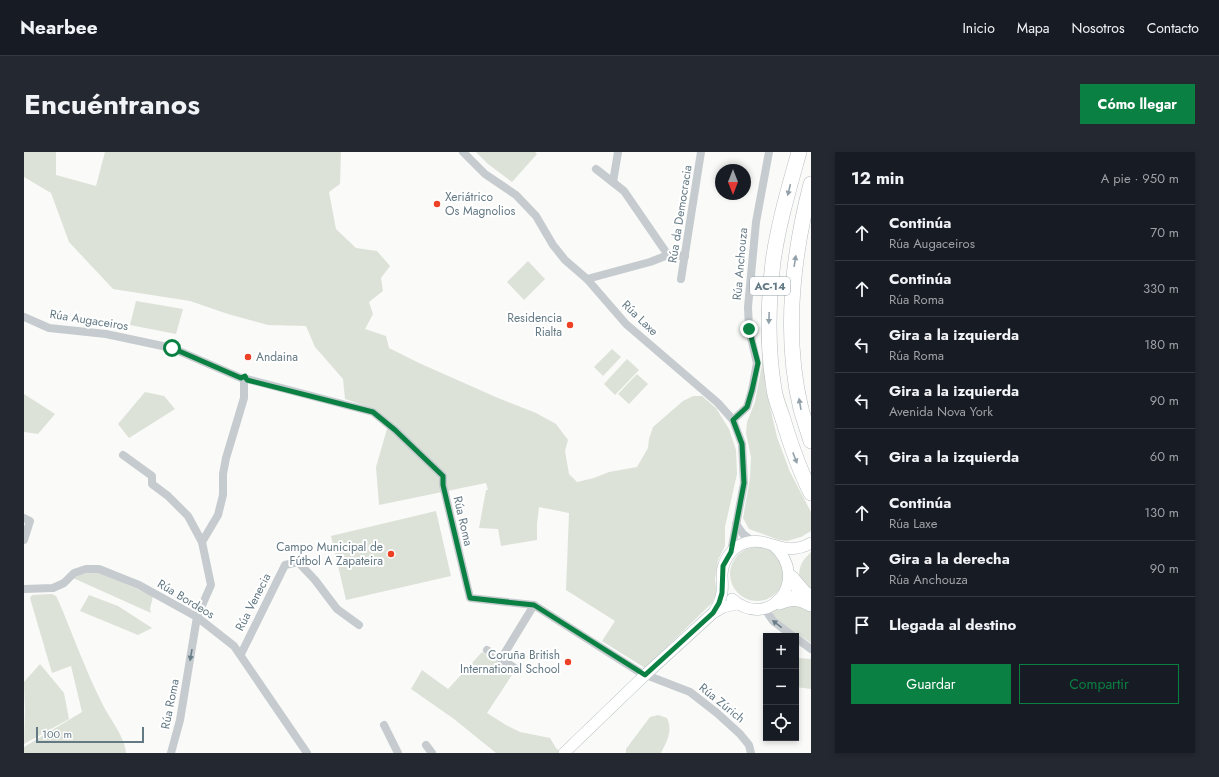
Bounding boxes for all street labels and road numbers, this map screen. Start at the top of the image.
street label: Rúa da Democracia [663,163,697,264]
street label: Rúa Anchouza [728,227,752,301]
road number: AC-14 [750,277,790,295]
street label: Rúa Laxe [618,296,662,340]
street label: Rúa Augaceiros [48,305,130,335]
street label: Rúa Roma [449,494,478,548]
street label: Rúa Venecia [231,570,275,634]
street label: Rúa Bordeos [154,575,218,623]
street label: Rúa Roma [156,677,184,731]
street label: Rúa Zúrich [695,679,749,727]

